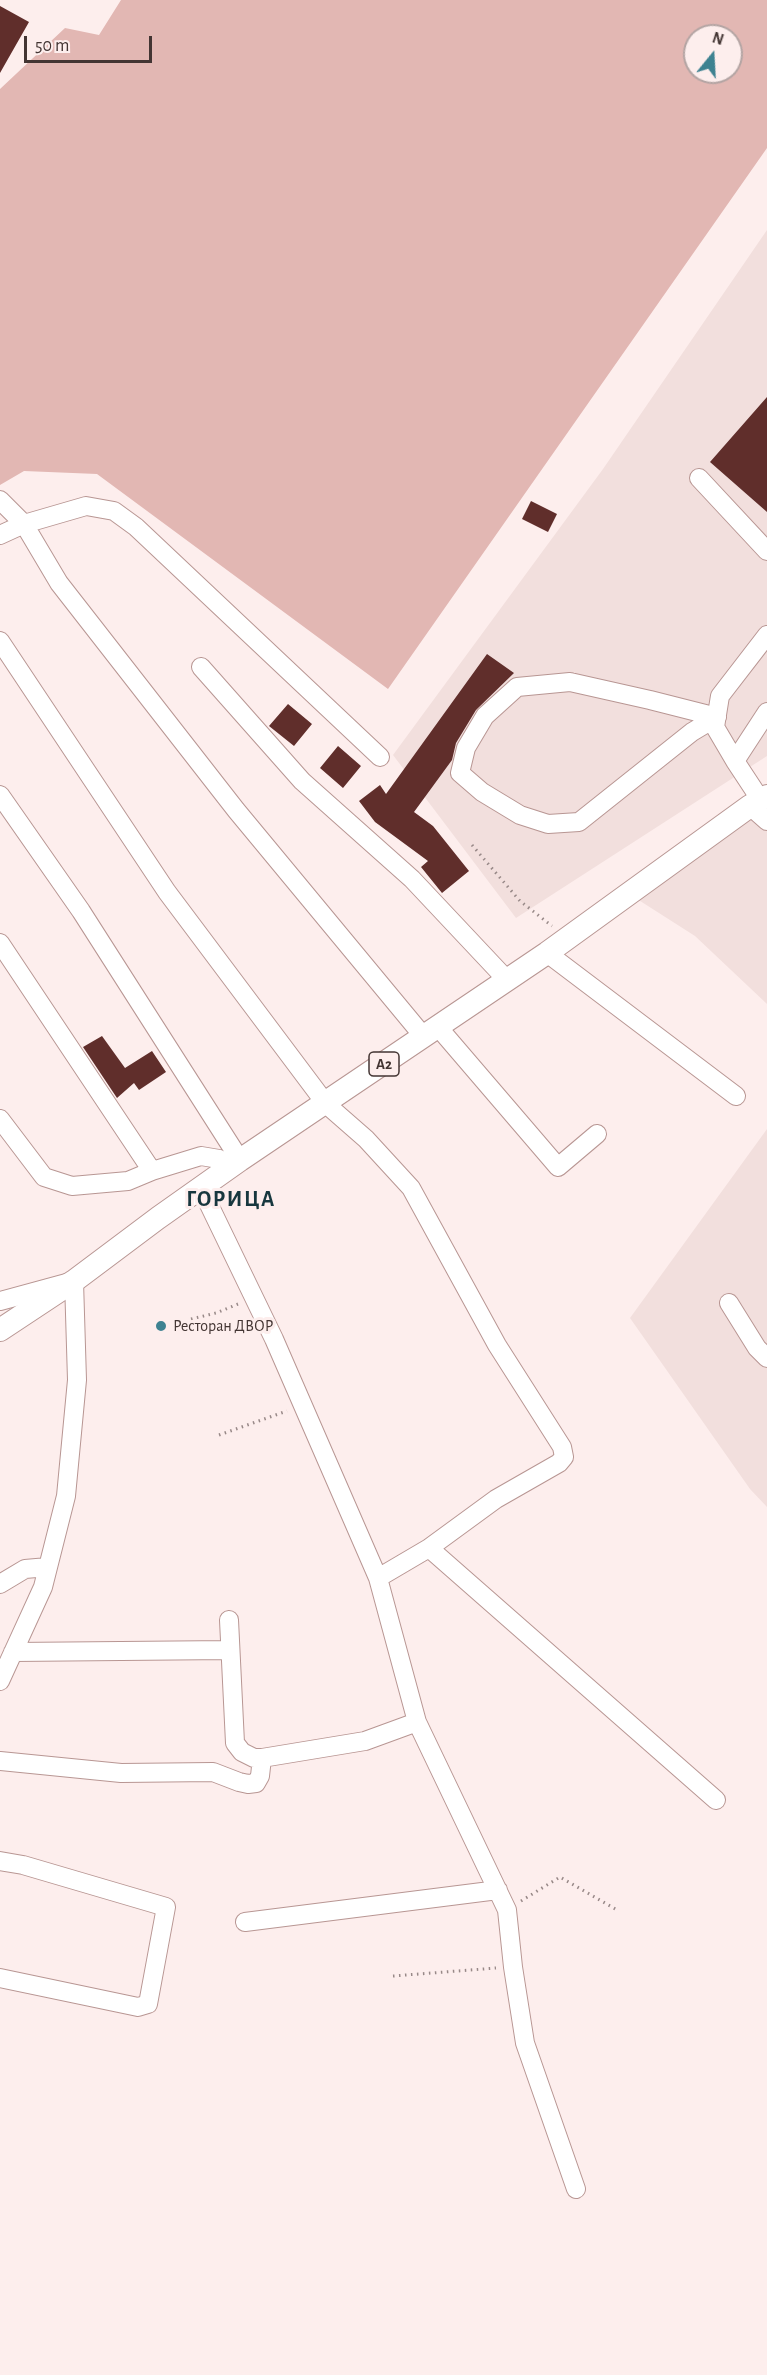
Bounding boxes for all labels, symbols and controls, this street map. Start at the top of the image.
scale bar [27,24,154,62]
north arrow [683,24,743,84]
text: N [710,29,726,48]
text: 50 m [35,37,69,55]
road number: A2 [369,1052,399,1076]
district label: ГОРИЦА [186,1186,276,1212]
place label: Ресторан ДВОР [173,1316,273,1336]
marker: Ресторан ДВОР [154,1319,168,1333]

